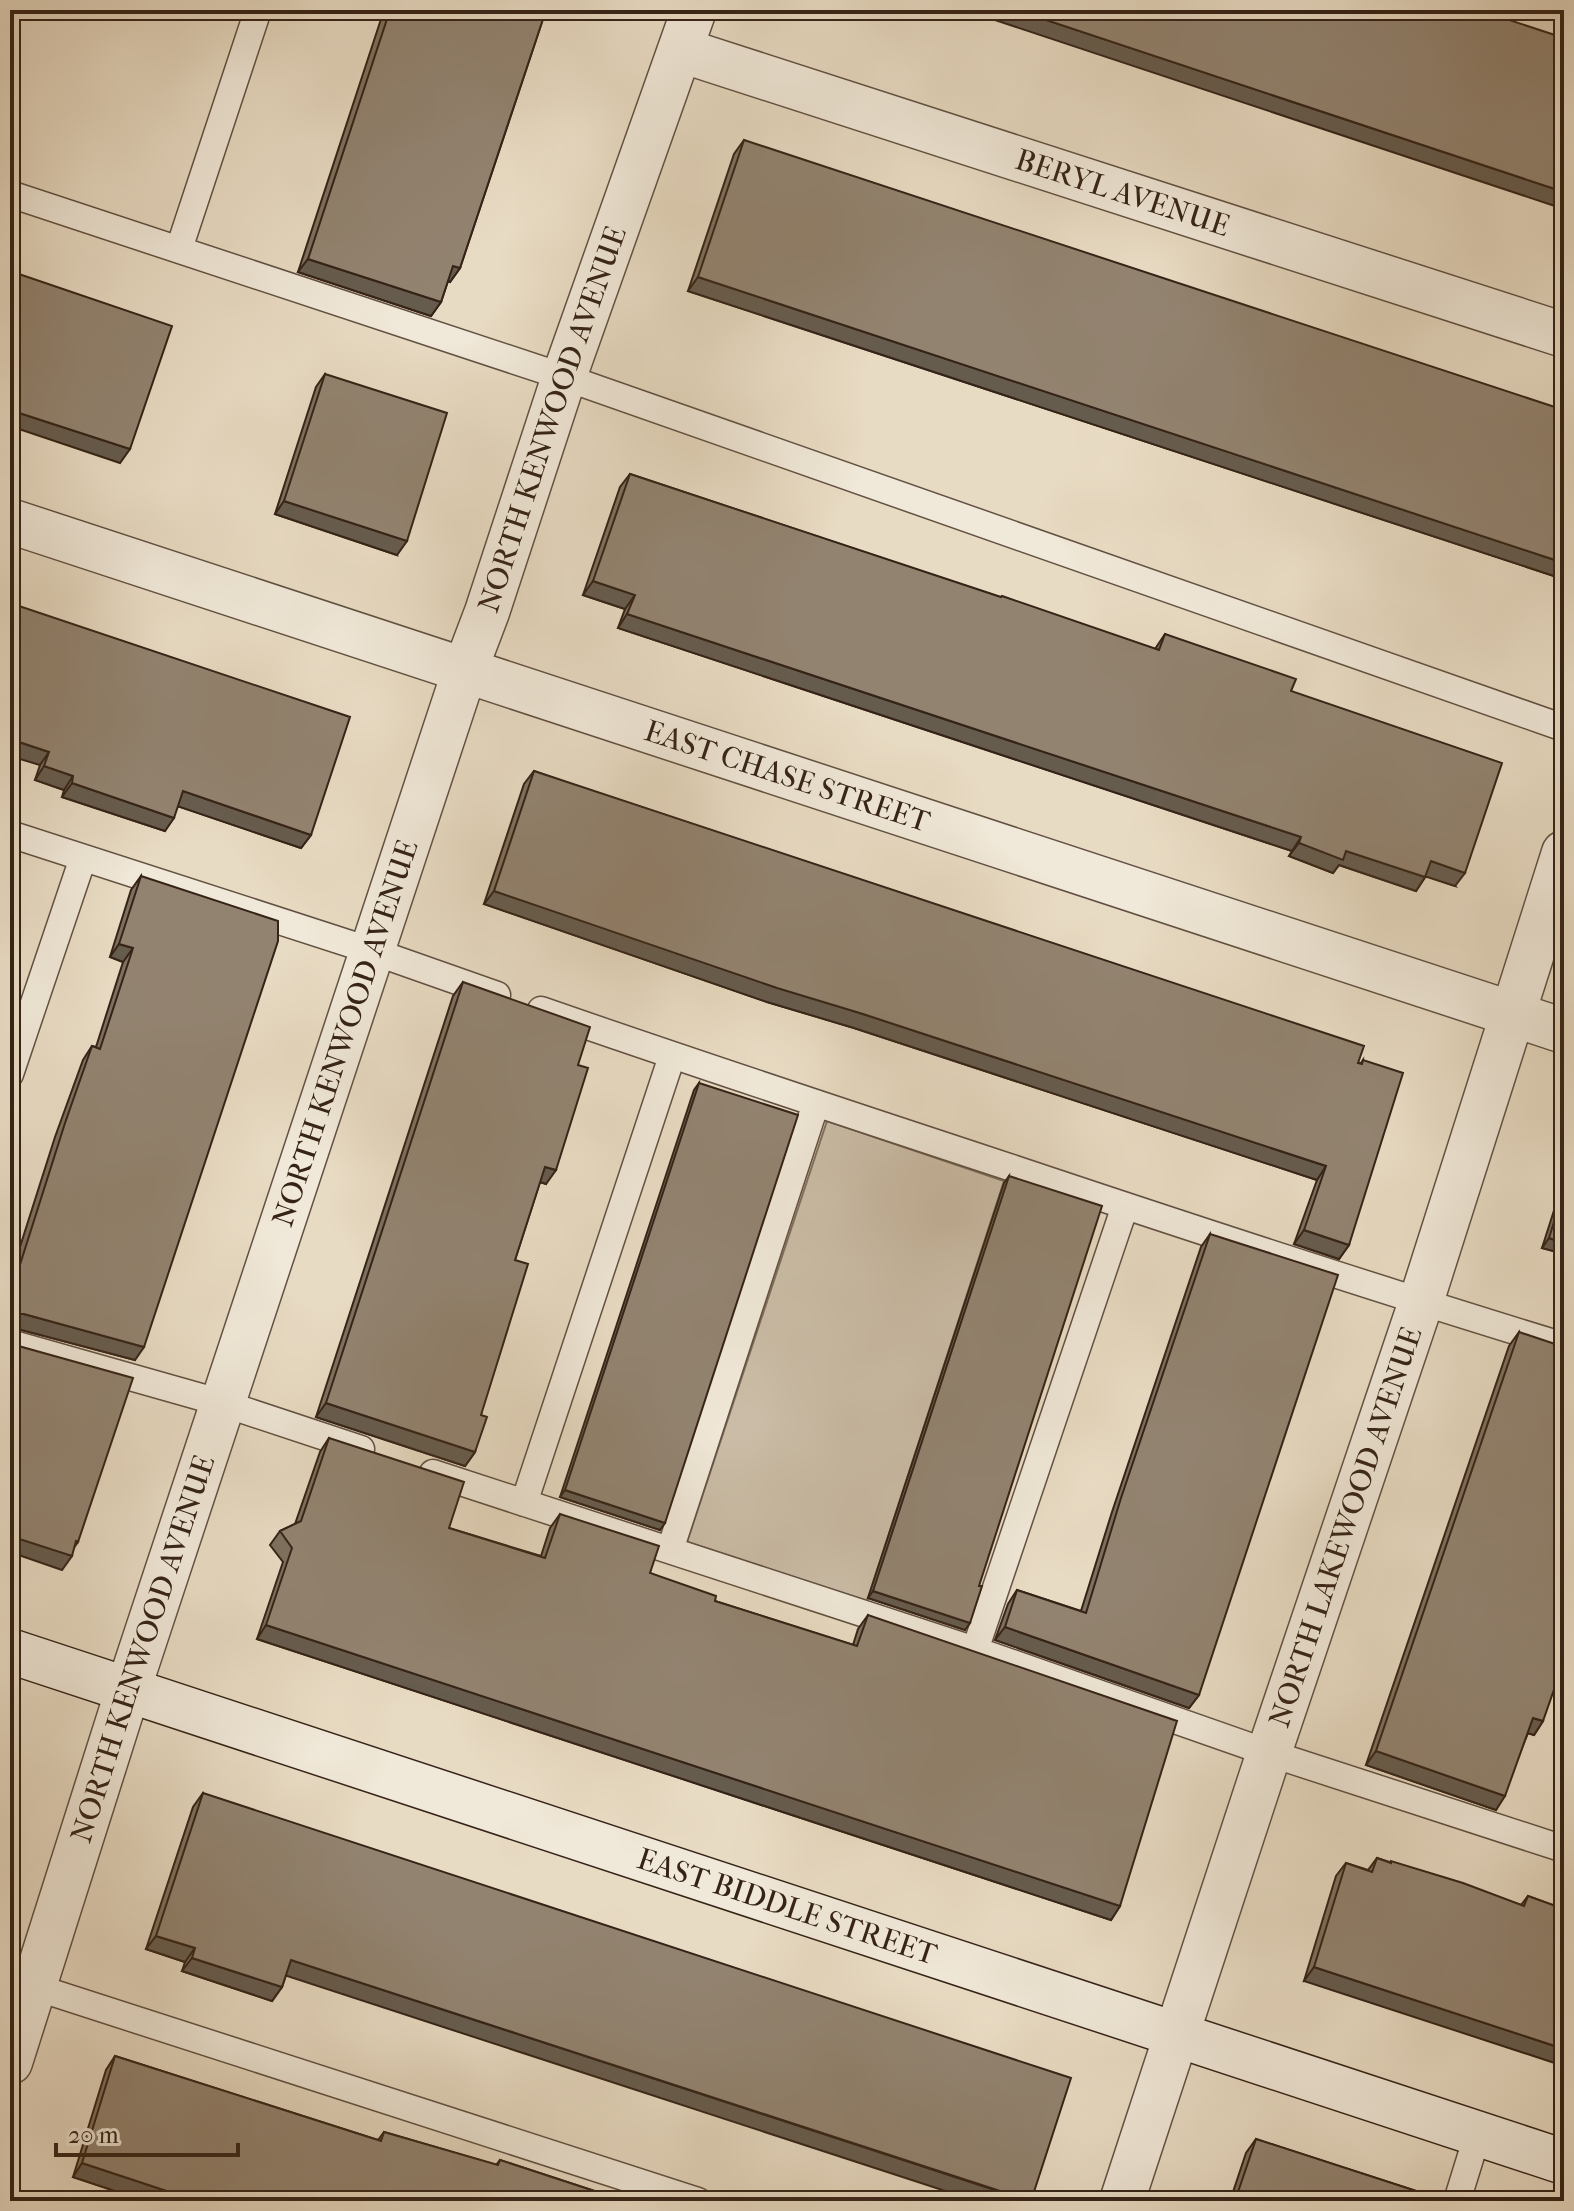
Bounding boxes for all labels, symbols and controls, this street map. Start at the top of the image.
street label: BERYL AVENUE [1011,142,1234,244]
street label: NORTH KENWOOD AVENUE [471,222,634,617]
street label: EAST CHASE STREET [640,713,935,840]
street label: NORTH KENWOOD AVENUE [265,836,426,1231]
street label: NORTH LAKEWOOD AVENUE [1262,1322,1429,1732]
street label: NORTH KENWOOD AVENUE [64,1451,222,1847]
street label: EAST BIDDLE STREET [633,1841,942,1973]
scale bar [56,2107,238,2157]
text: 20 m [68,2121,119,2149]

